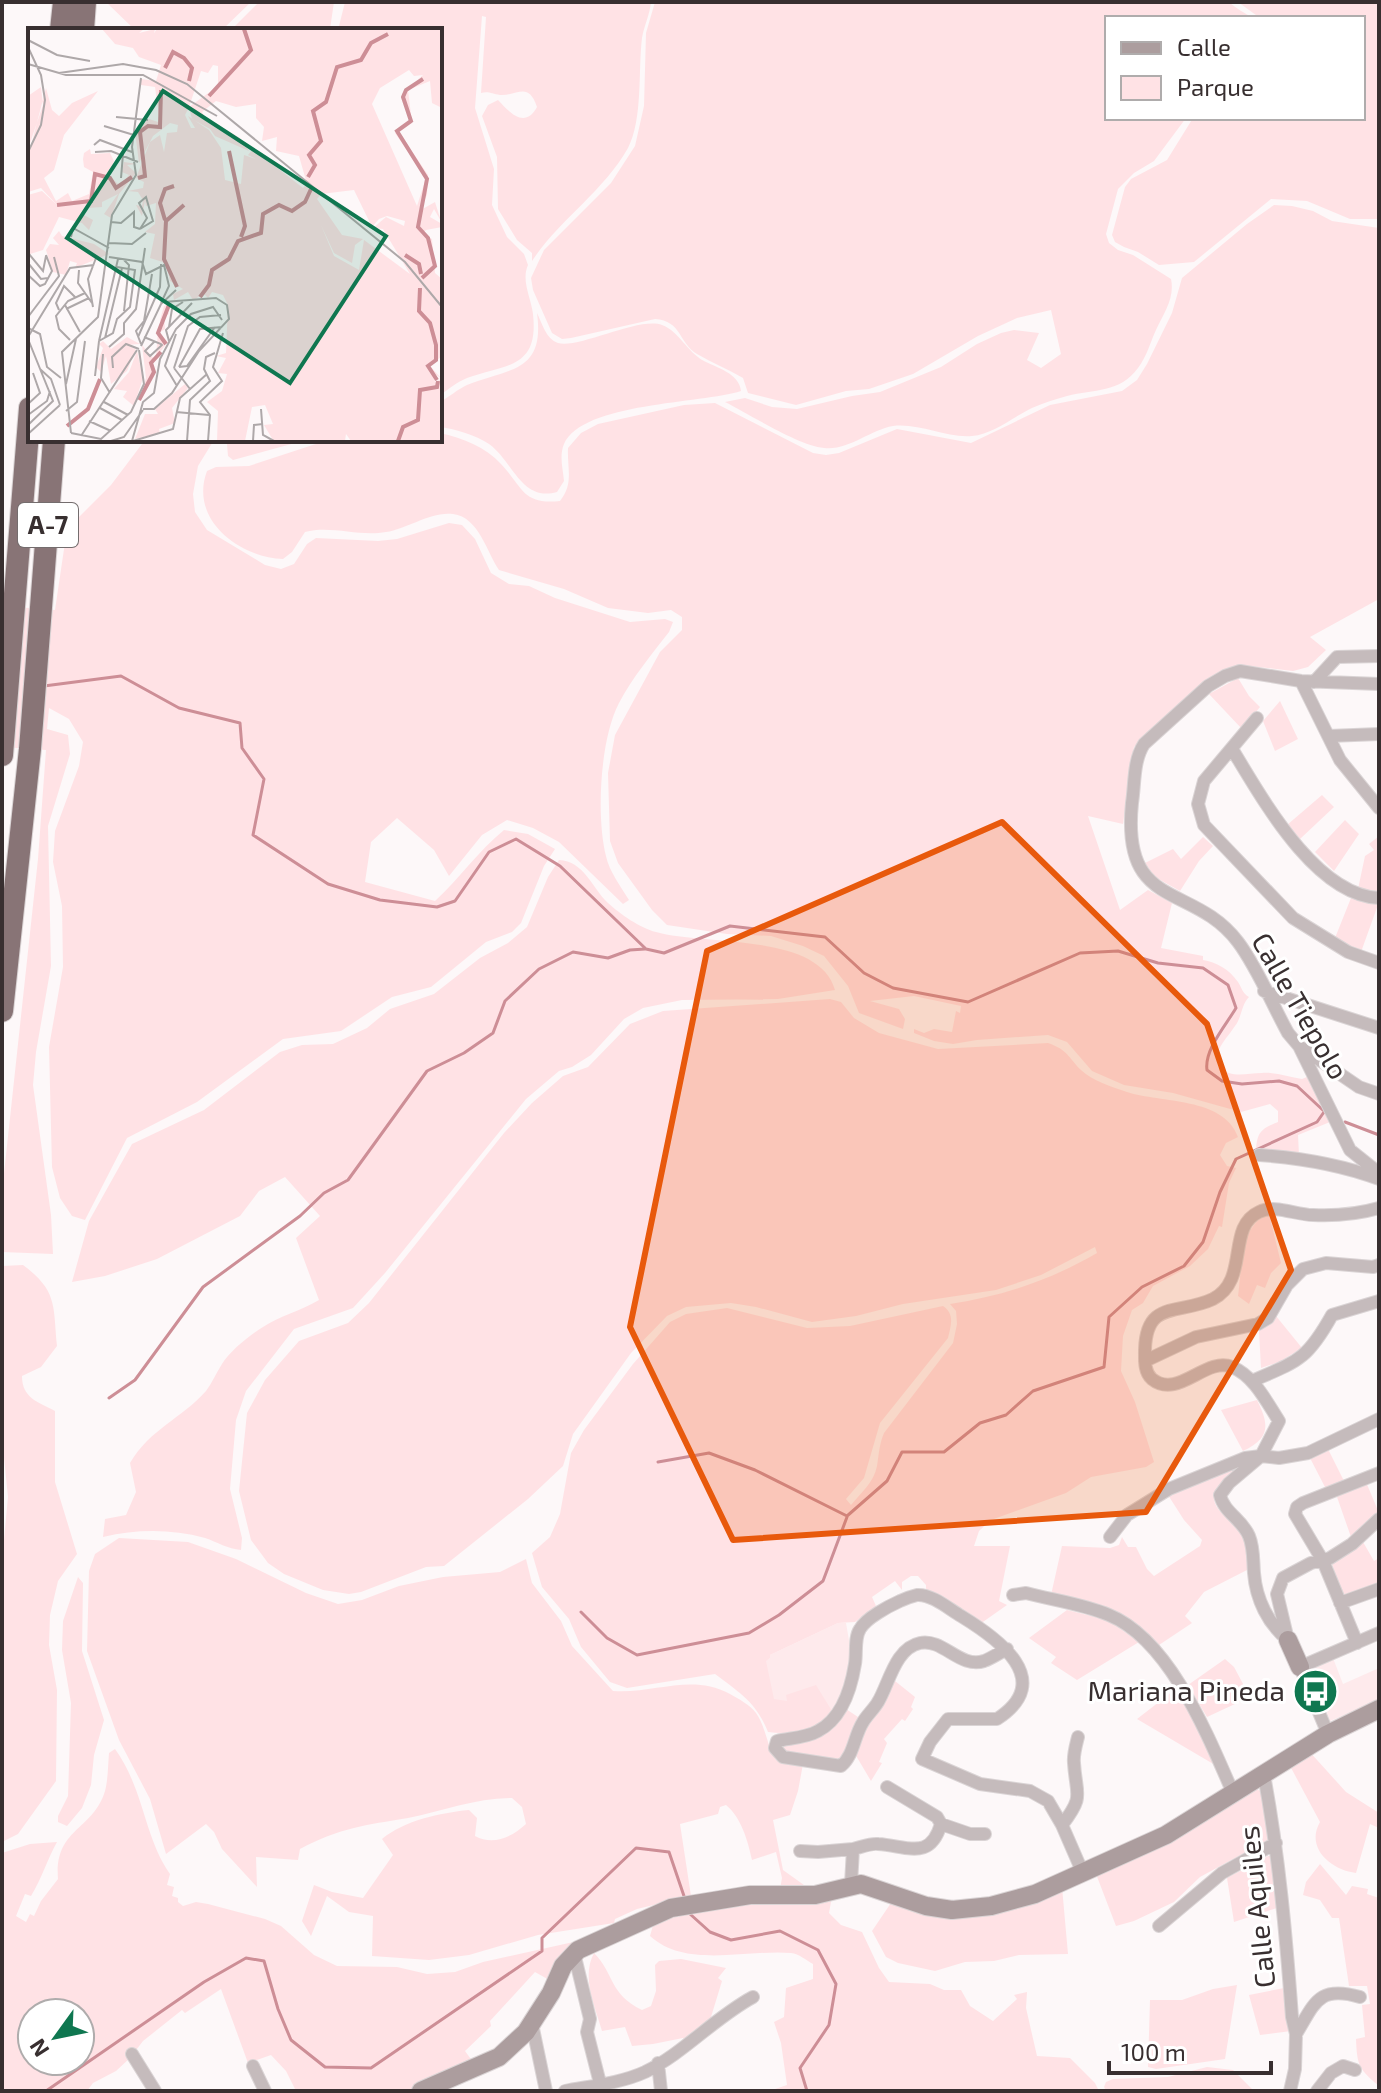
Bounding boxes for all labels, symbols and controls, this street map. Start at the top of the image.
legend [1105,16,1365,120]
inset map [28,28,442,442]
text: Calle [1177,32,1231,61]
text: Parque [1177,72,1254,101]
road number: A-7 [18,503,78,547]
street label: Calle Tiepolo [1245,926,1356,1085]
bus stop icon: Mariana Pineda [1292,1667,1340,1715]
place label: Mariana Pineda [1087,1673,1285,1707]
street label: Calle Aquiles [1231,1825,1281,1990]
north arrow [16,1997,96,2077]
scale bar [1109,2025,1271,2075]
text: N [23,2035,54,2062]
text: 100 m [1121,2037,1186,2066]

